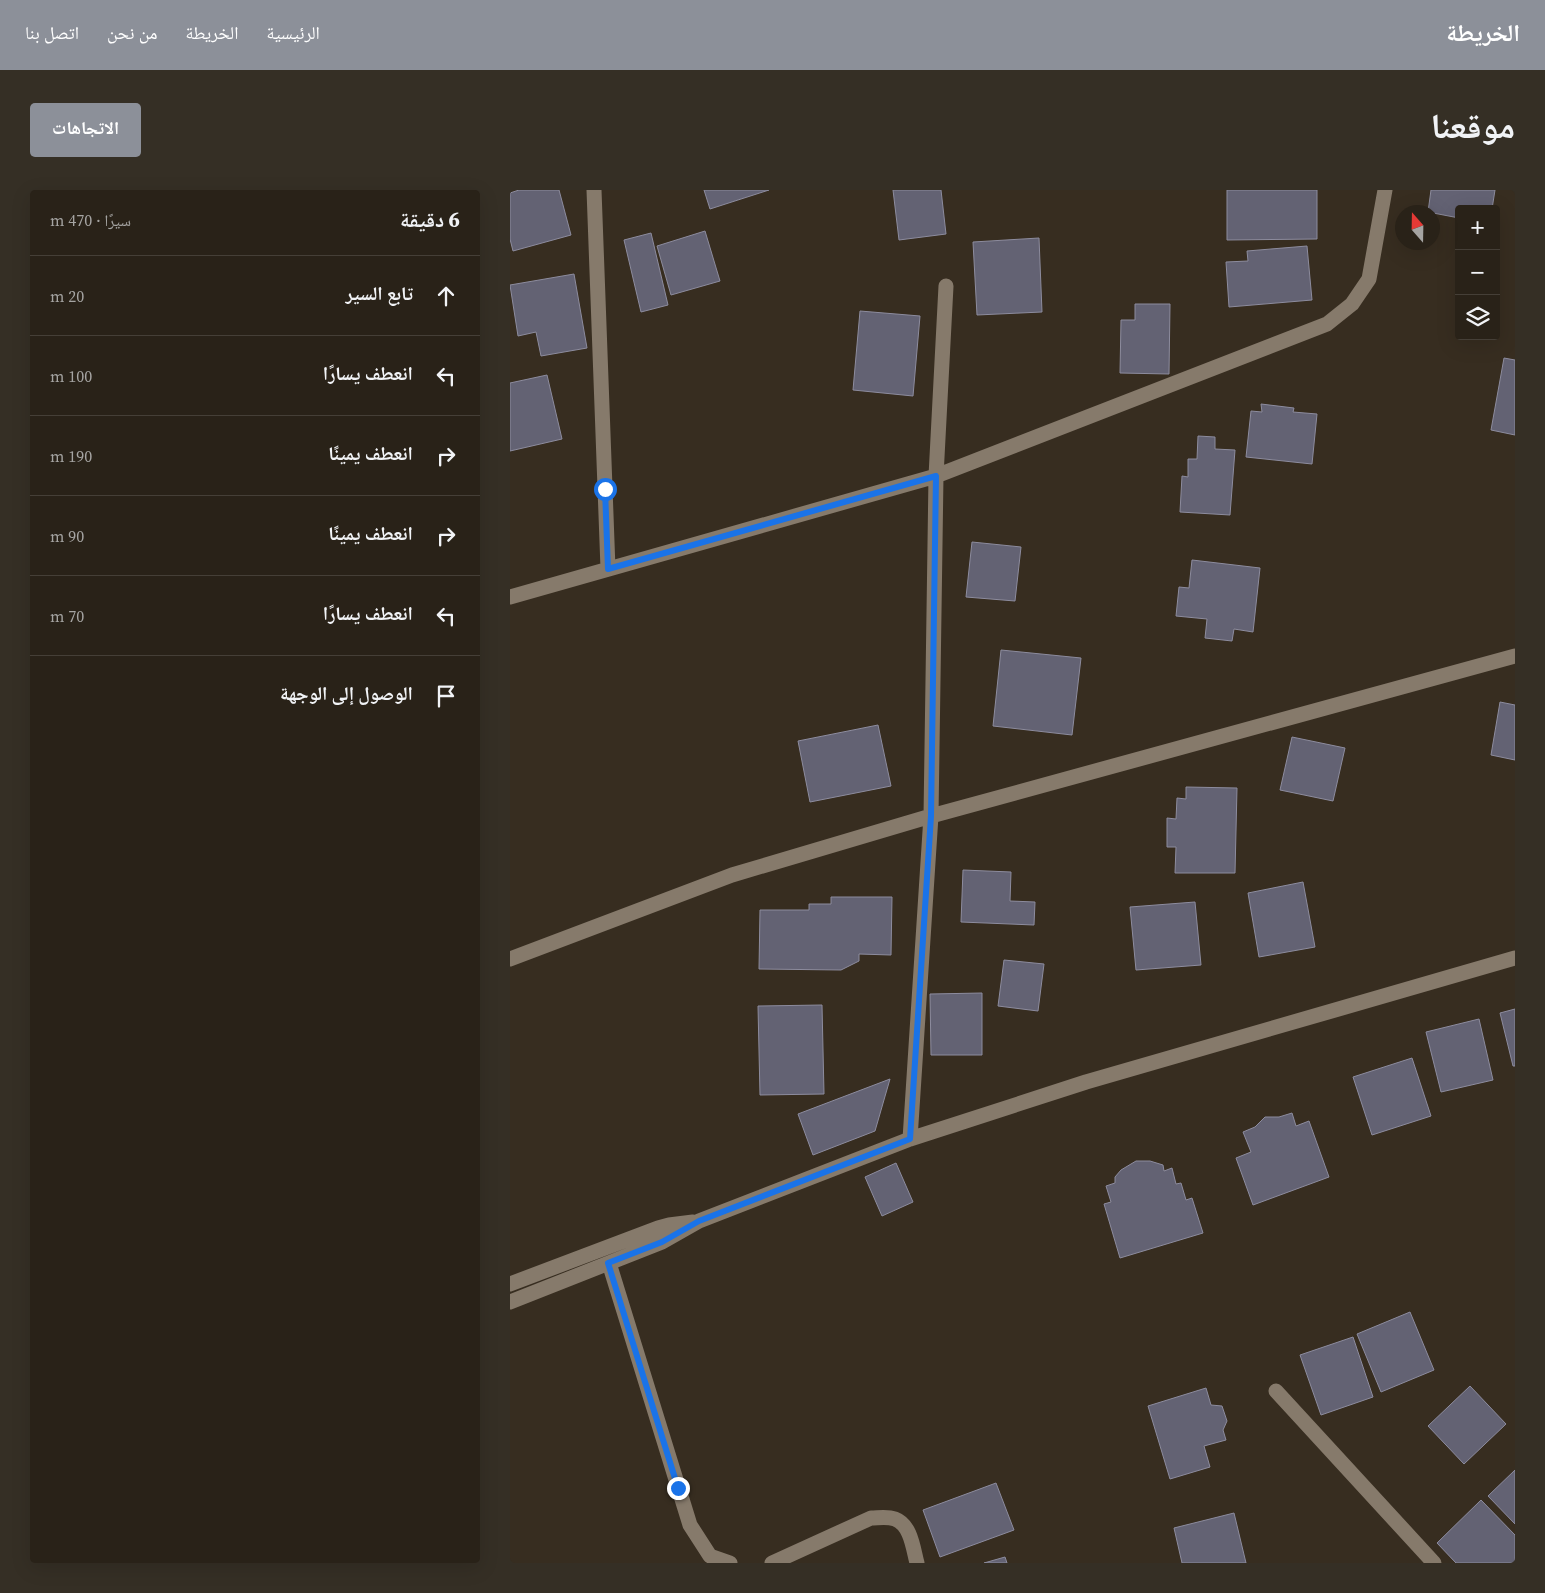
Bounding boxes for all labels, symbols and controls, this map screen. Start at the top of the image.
text: الخريطة [1446,16,1520,49]
text: اتصل بنا [25,20,79,45]
text: من نحن [107,20,157,45]
text: الخريطة [185,20,238,45]
text: الرئيسية [266,20,320,45]
text: موقعنا [1430,102,1515,150]
button: الاتجاهات [30,103,141,157]
text: 6 دقيقة [400,205,460,234]
north arrow [1395,205,1440,250]
map controls [1455,205,1500,340]
button: + [1455,205,1500,250]
text: سيرًا · 470 m [50,209,131,231]
button: − [1455,250,1500,295]
text: تابع السير [346,280,413,306]
icon: ahead [432,282,460,310]
text: 20 m [50,285,84,307]
button: layers [1455,295,1500,340]
text: انعطف يسارًا [323,360,413,386]
icon: left [432,362,460,390]
text: 100 m [50,365,92,387]
text: انعطف يمينًا [328,440,413,466]
icon: right [432,442,460,470]
text: 190 m [50,445,92,467]
route start [594,478,617,501]
text: انعطف يمينًا [328,520,413,546]
icon: right [432,522,460,550]
text: 90 m [50,525,84,547]
text: انعطف يسارًا [323,600,413,626]
icon: left [432,602,460,630]
text: 70 m [50,605,84,627]
text: الوصول إلى الوجهة [280,680,413,706]
icon: arrive [432,682,460,710]
route end [667,1477,690,1500]

